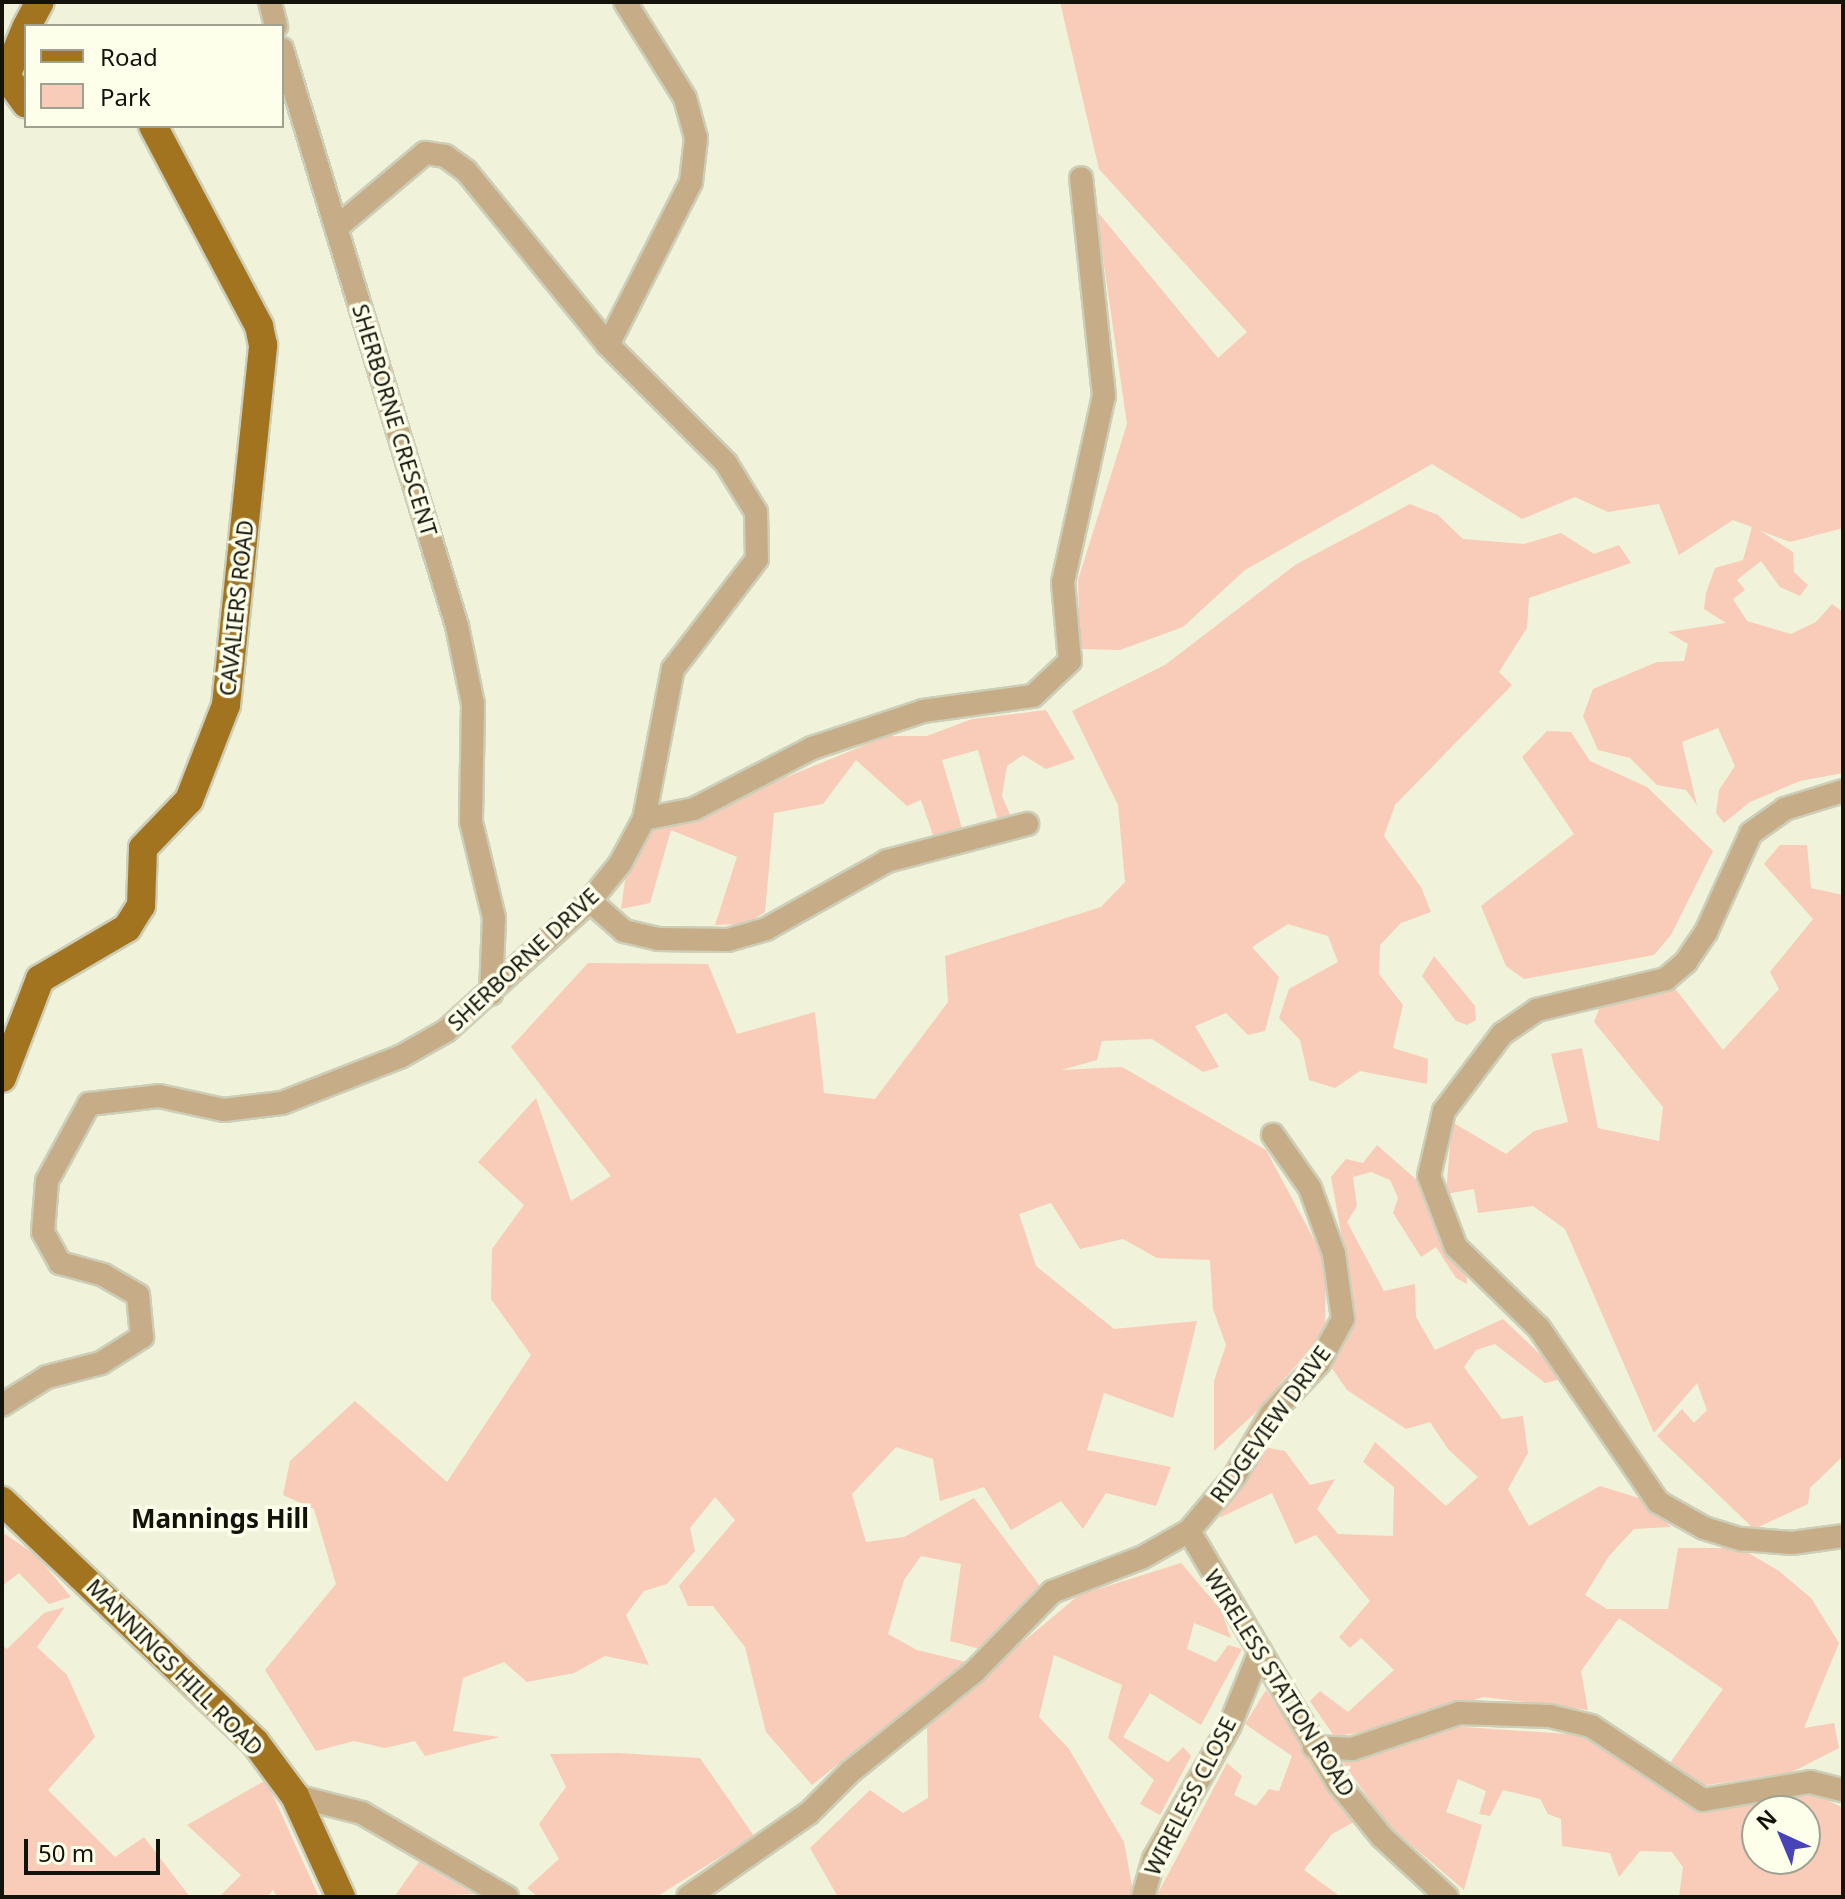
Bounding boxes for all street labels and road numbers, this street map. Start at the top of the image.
street label: SHERBORNE CRESCENT [347,301,443,539]
street label: CAVALIERS ROAD [214,519,258,697]
street label: SHERBORNE DRIVE [442,882,604,1036]
street label: RIDGEVIEW DRIVE [1204,1341,1336,1507]
street label: WIRELESS STATION ROAD [1199,1565,1361,1801]
street label: MANNINGS HILL ROAD [81,1573,269,1761]
street label: WIRELESS CLOSE [1139,1713,1241,1879]

